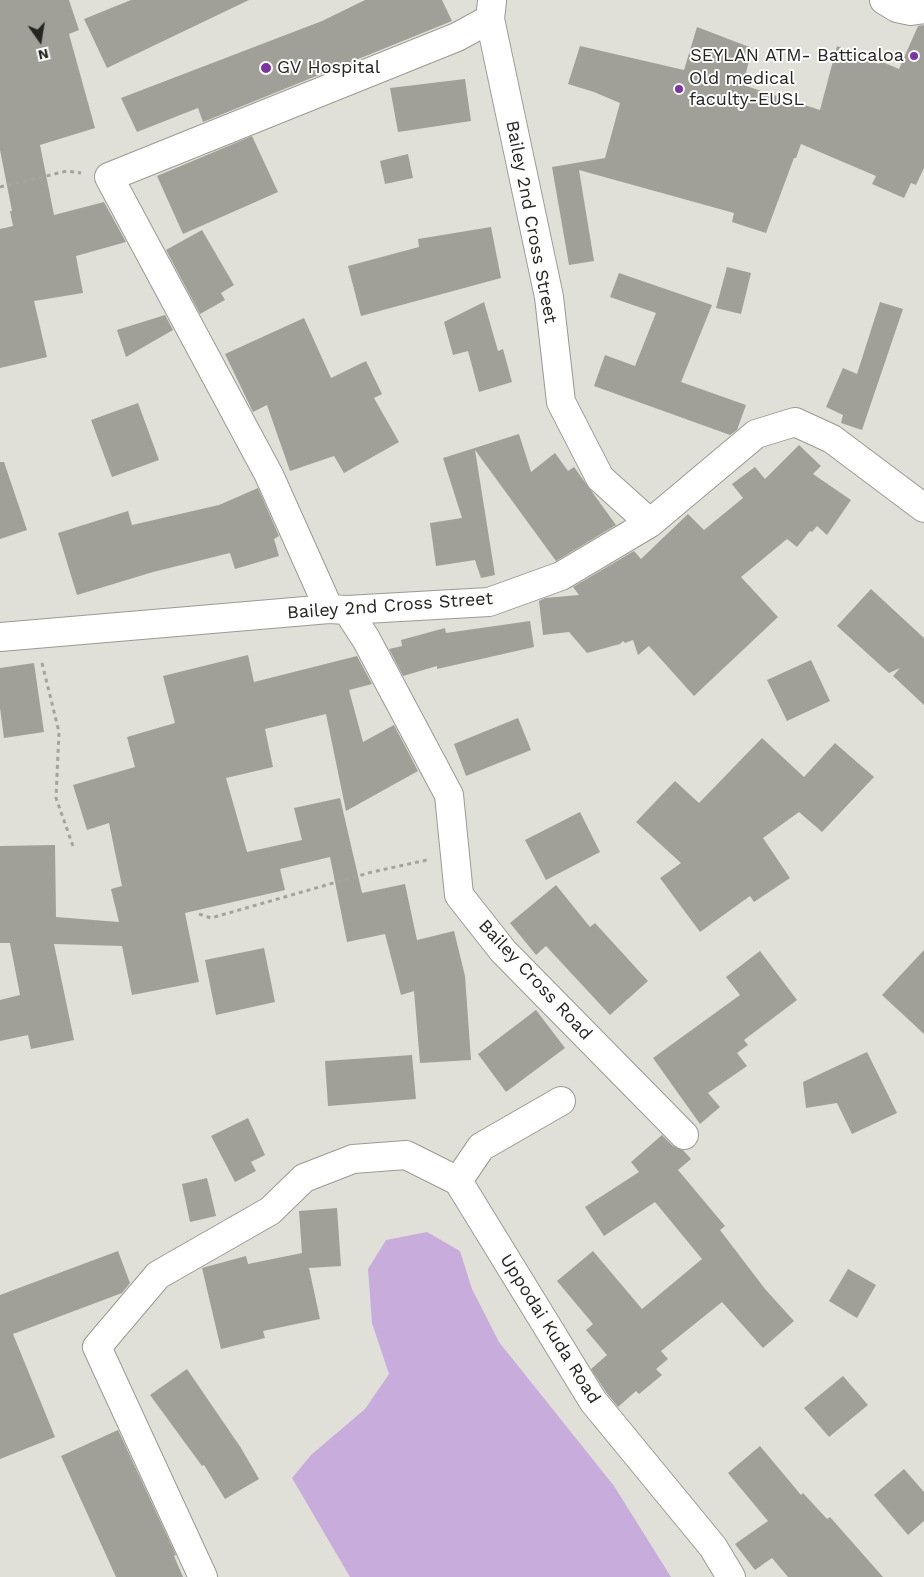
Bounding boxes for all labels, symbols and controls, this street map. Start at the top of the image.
north arrow [15,15,65,65]
place label: SEYLAN ATM- Batticaloa [690,45,904,67]
text: N [37,46,50,64]
marker: SEYLAN ATM- Batticaloa [908,50,920,62]
place label: GV Hospital [277,57,380,79]
marker: GV Hospital [259,61,273,75]
place label: Old medical faculty-EUSL [689,68,804,110]
marker: Old medical faculty-EUSL [673,83,685,95]
street label: Bailey 2nd Cross Street [501,119,561,325]
street label: Bailey 2nd Cross Street [286,588,494,624]
street label: Bailey Cross Road [474,915,596,1045]
street label: Uppodai Kuda Road [495,1250,605,1408]

